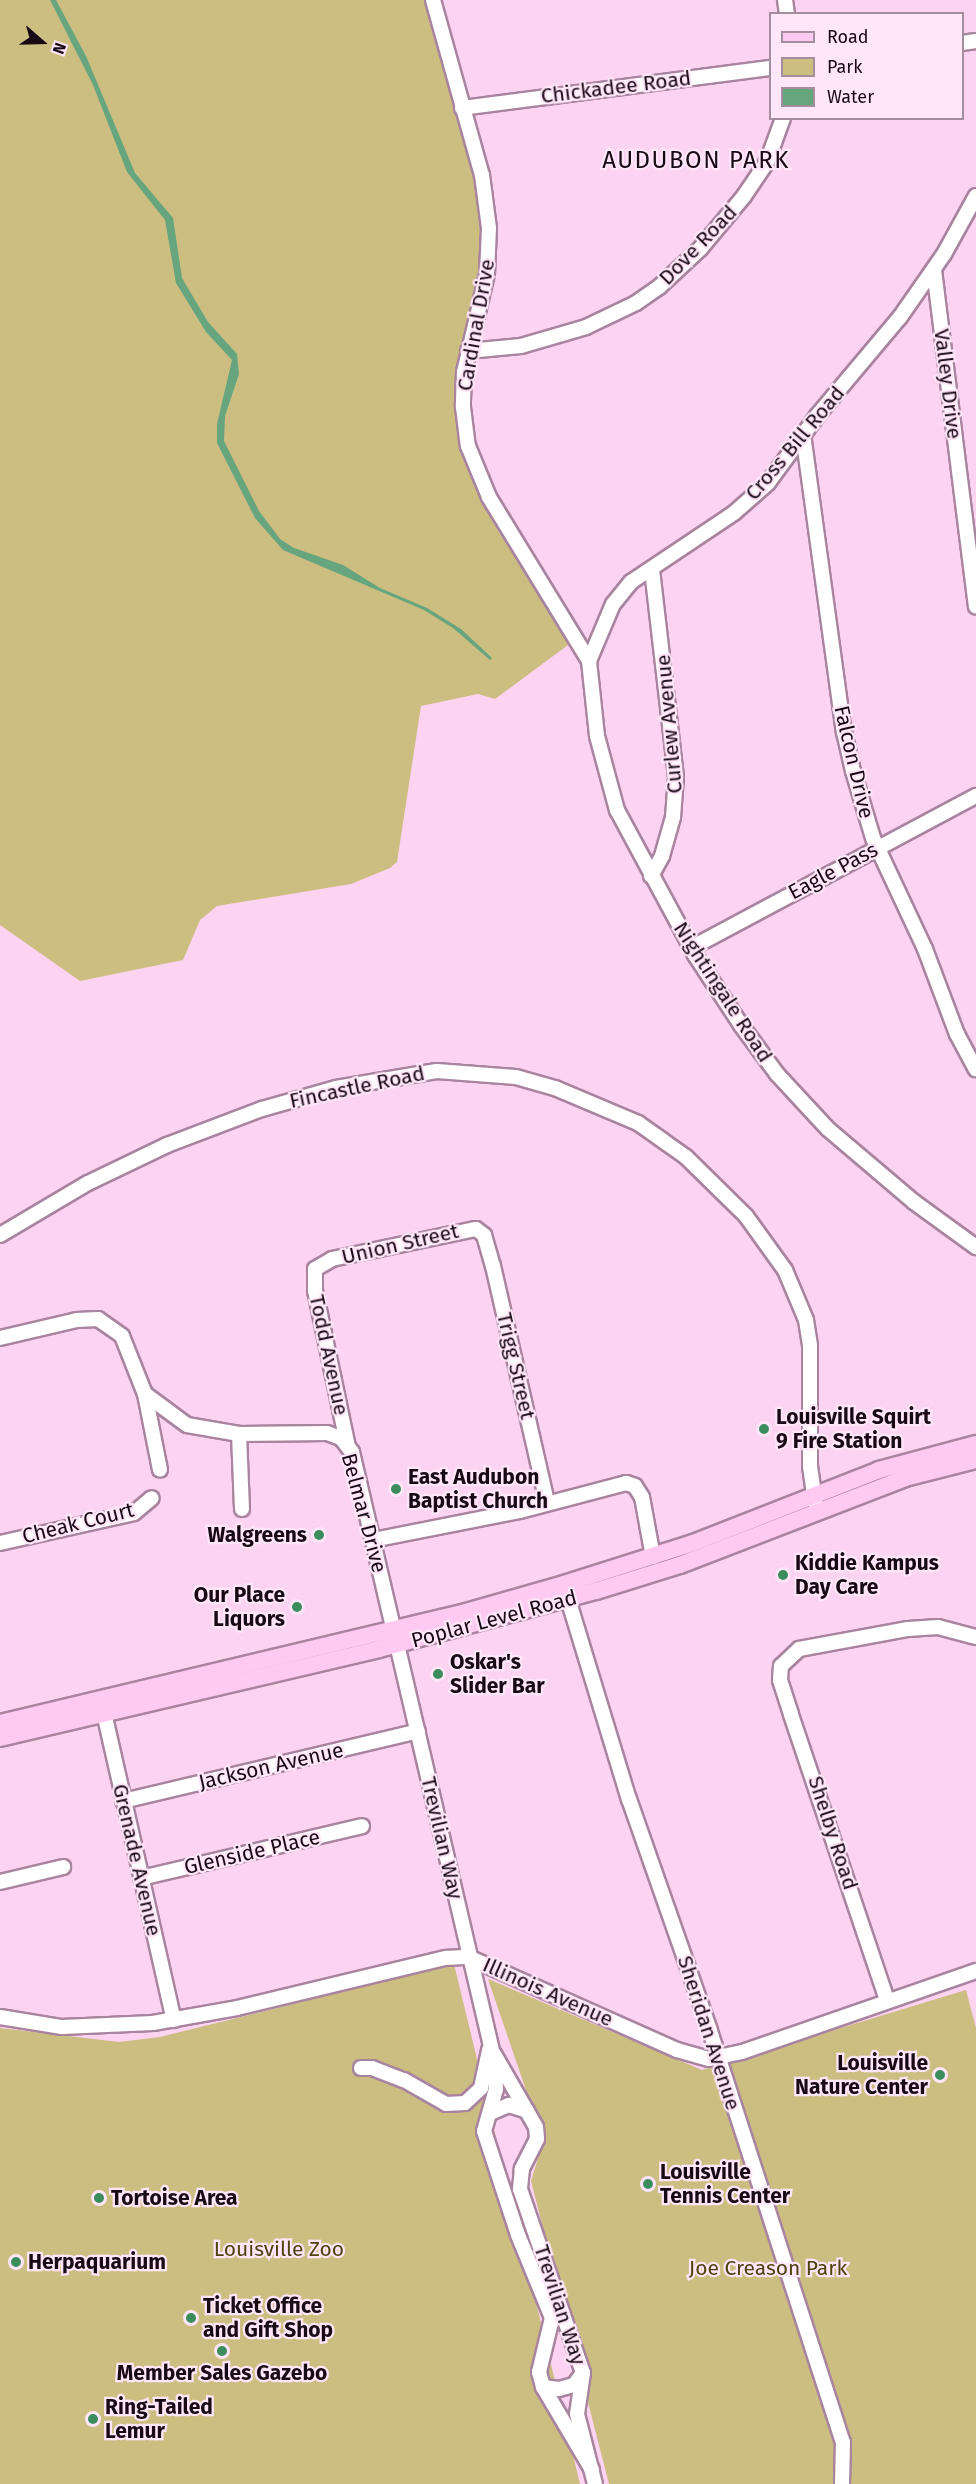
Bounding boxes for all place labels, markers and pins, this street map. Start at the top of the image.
place label: Louisville Squirt 9 Fire Station [776,1404,931,1454]
marker: Louisville Squirt 9 Fire Station [757,1422,771,1436]
place label: East Audubon Baptist Church [408,1464,548,1514]
marker: East Audubon Baptist Church [389,1482,403,1496]
place label: Walgreens [208,1522,307,1548]
marker: Walgreens [312,1528,326,1542]
place label: Kiddie Kampus Day Care [795,1550,939,1600]
marker: Kiddie Kampus Day Care [776,1568,790,1582]
place label: Our Place Liquors [194,1582,285,1632]
marker: Our Place Liquors [290,1600,304,1614]
place label: Oskar's Slider Bar [450,1649,545,1699]
marker: Oskar's Slider Bar [431,1667,445,1681]
place label: Louisville Nature Center [795,2050,928,2100]
marker: Louisville Nature Center [933,2068,947,2082]
place label: Louisville Tennis Center [660,2159,790,2209]
marker: Louisville Tennis Center [641,2177,655,2191]
place label: Tortoise Area [111,2185,238,2211]
marker: Tortoise Area [92,2191,106,2205]
place label: Herpaquarium [28,2249,166,2275]
marker: Herpaquarium [9,2255,23,2269]
place label: Ticket Office and Gift Shop [203,2293,333,2343]
marker: Ticket Office and Gift Shop [184,2311,198,2325]
marker: Member Sales Gazebo [215,2344,229,2358]
place label: Member Sales Gazebo [117,2360,327,2386]
place label: Ring-Tailed Lemur [105,2394,213,2444]
marker: Ring-Tailed Lemur [86,2412,100,2426]

